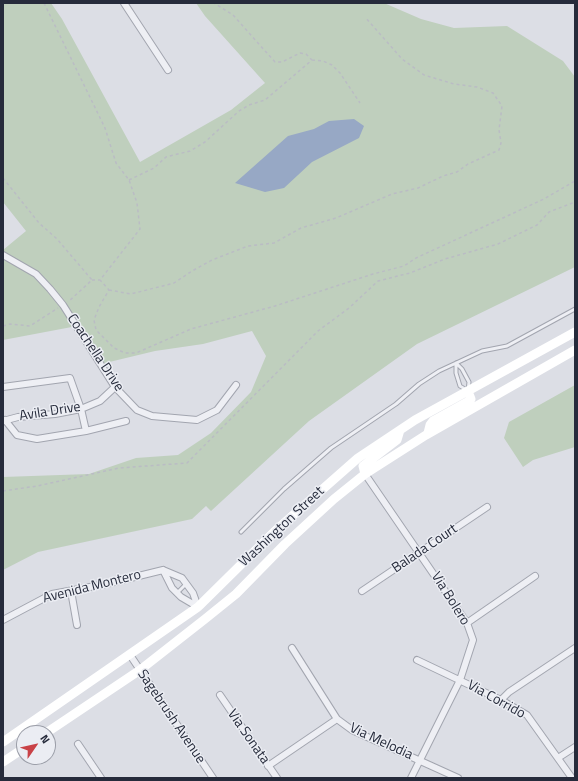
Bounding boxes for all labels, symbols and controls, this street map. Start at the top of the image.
street label: Coachella Drive [63,311,127,395]
street label: Avila Drive [18,399,82,425]
street label: Washington Street [236,483,328,571]
street label: Balada Court [389,521,461,577]
street label: Avenida Montero [41,567,143,607]
street label: Via Bolero [427,569,473,629]
street label: Sagebrush Avenue [133,667,209,767]
street label: Via Corrido [464,677,528,723]
street label: Via Sonata [223,706,273,768]
street label: Via Melodia [347,720,415,764]
north arrow [16,725,56,765]
text: N [36,731,54,746]

